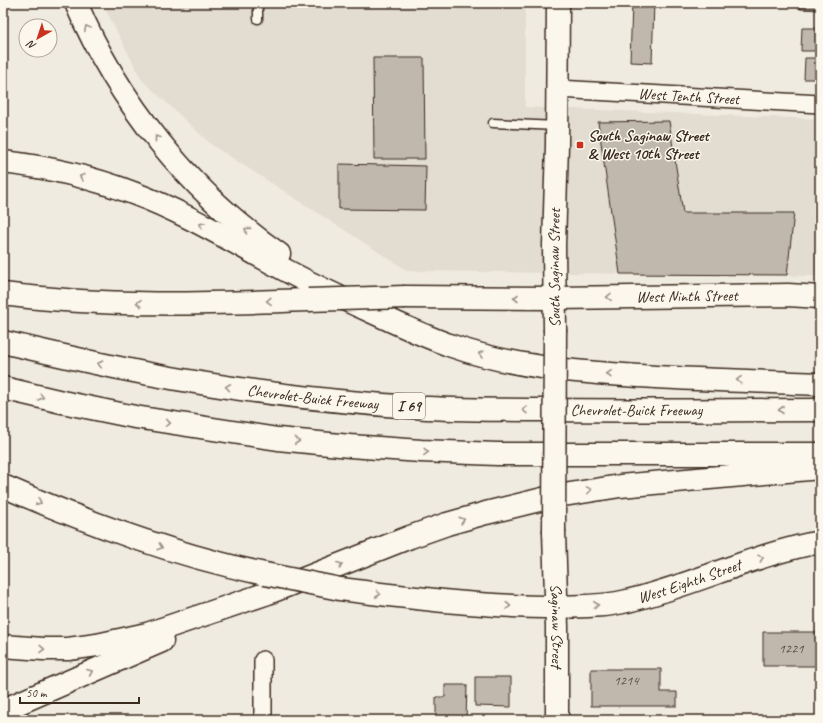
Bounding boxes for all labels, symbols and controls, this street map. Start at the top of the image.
north arrow [18,18,58,58]
one-way arrow [84,25,92,32]
text: N [23,37,39,53]
street label: West Tenth Street [638,84,741,109]
place label: South Saginaw Street & West 10th Street [588,126,710,164]
one-way arrow [154,135,161,142]
marker: South Saginaw Street & West 10th Street [575,140,585,150]
one-way arrow [78,173,85,182]
street label: South Saginaw Street [544,207,565,328]
one-way arrow [199,222,206,229]
one-way arrow [245,228,252,235]
street label: West Ninth Street [636,286,740,307]
one-way arrow [606,293,612,301]
one-way arrow [513,294,519,302]
one-way arrow [266,297,272,306]
one-way arrow [136,299,142,308]
one-way arrow [478,350,485,359]
one-way arrow [97,361,103,369]
one-way arrow [606,370,612,379]
one-way arrow [736,376,742,385]
street label: Chevrolet-Buick Freeway [246,380,381,415]
one-way arrow [225,383,231,392]
one-way arrow [38,392,44,400]
road number: I 69 [393,393,425,419]
street label: Chevrolet-Buick Freeway [570,400,704,420]
one-way arrow [522,406,528,414]
one-way arrow [778,406,784,414]
one-way arrow [165,418,171,427]
one-way arrow [294,436,300,445]
one-way arrow [423,447,429,456]
one-way arrow [586,486,592,495]
one-way arrow [34,497,42,505]
one-way arrow [458,516,465,525]
one-way arrow [157,542,164,551]
street label: West Eighth Street [636,554,746,608]
one-way arrow [757,554,764,563]
one-way arrow [337,561,344,569]
street label: Saginaw Street [546,584,567,671]
one-way arrow [375,589,381,598]
one-way arrow [593,601,599,610]
one-way arrow [505,602,511,611]
house number: 1221 [778,640,804,657]
one-way arrow [39,645,45,653]
one-way arrow [86,669,94,677]
house number: 1214 [613,672,640,689]
scale bar [20,679,139,705]
text: 50 m [26,685,48,701]

